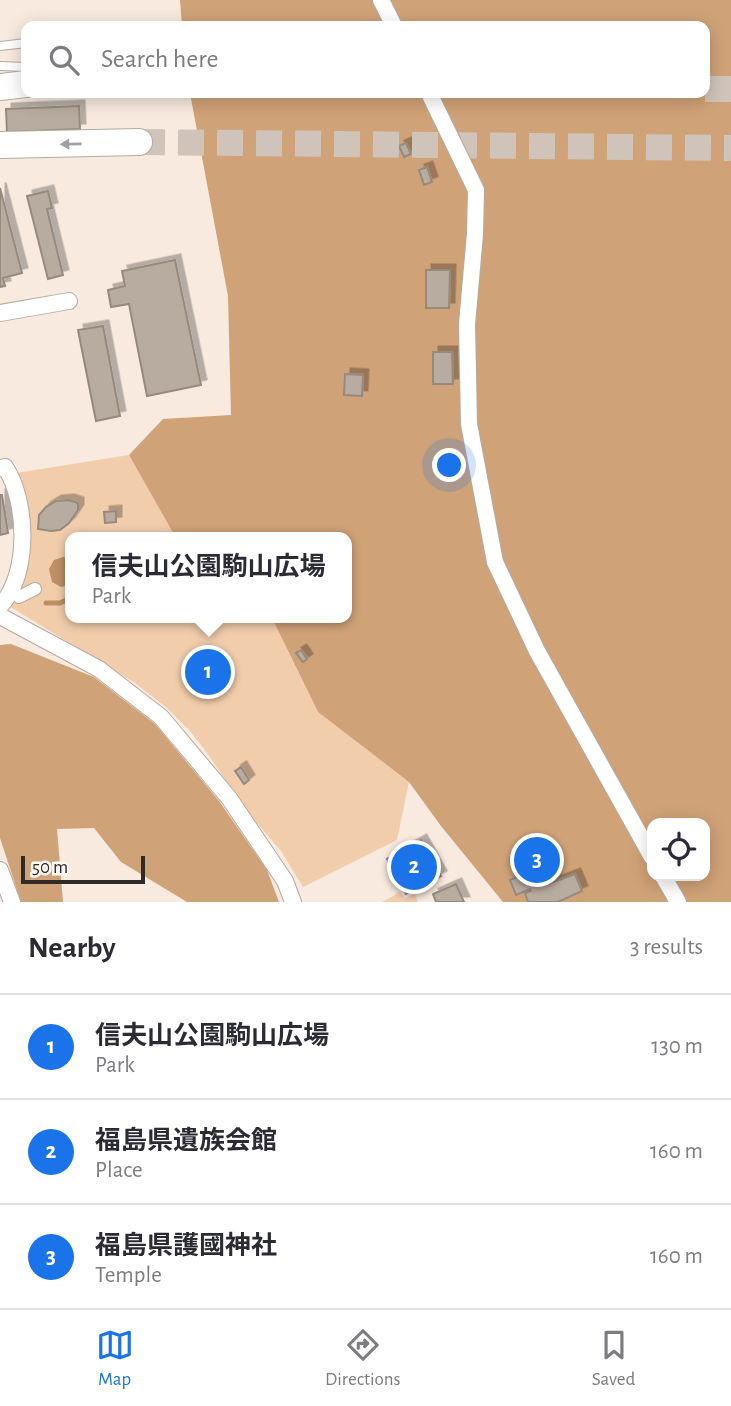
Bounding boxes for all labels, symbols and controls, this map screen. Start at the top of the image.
search box [21,21,710,98]
icon: search [45,41,83,79]
text: Search here [101,46,219,72]
one-way arrow [60,138,82,149]
your location [432,448,466,482]
popup [65,532,352,623]
text: 信夫山公園駒山広場 [91,554,326,580]
text: Park [91,585,131,608]
pin: 1 [185,646,231,698]
map controls [647,818,710,881]
button: locate [647,818,710,881]
pin: 3 [514,834,560,886]
pin: 2 [391,841,437,893]
scale bar [21,853,145,885]
text: 50 m [32,858,68,877]
text: Nearby [28,933,116,963]
text: 3 results [630,936,703,959]
text: 信夫山公園駒山広場 [95,1023,329,1049]
text: 1 [47,1035,55,1058]
text: 130 m [651,1035,703,1058]
text: Park [95,1054,135,1077]
text: 福島県遺族会館 [95,1128,277,1154]
text: 2 [46,1140,56,1163]
text: 160 m [650,1140,703,1163]
text: Place [95,1159,143,1182]
text: 福島県護國神社 [95,1233,277,1259]
text: 3 [46,1245,56,1268]
text: 160 m [650,1245,703,1268]
text: Temple [95,1264,162,1287]
tab: Map [96,1326,134,1391]
tab: Directions [325,1326,401,1391]
tab: Saved [592,1326,635,1391]

